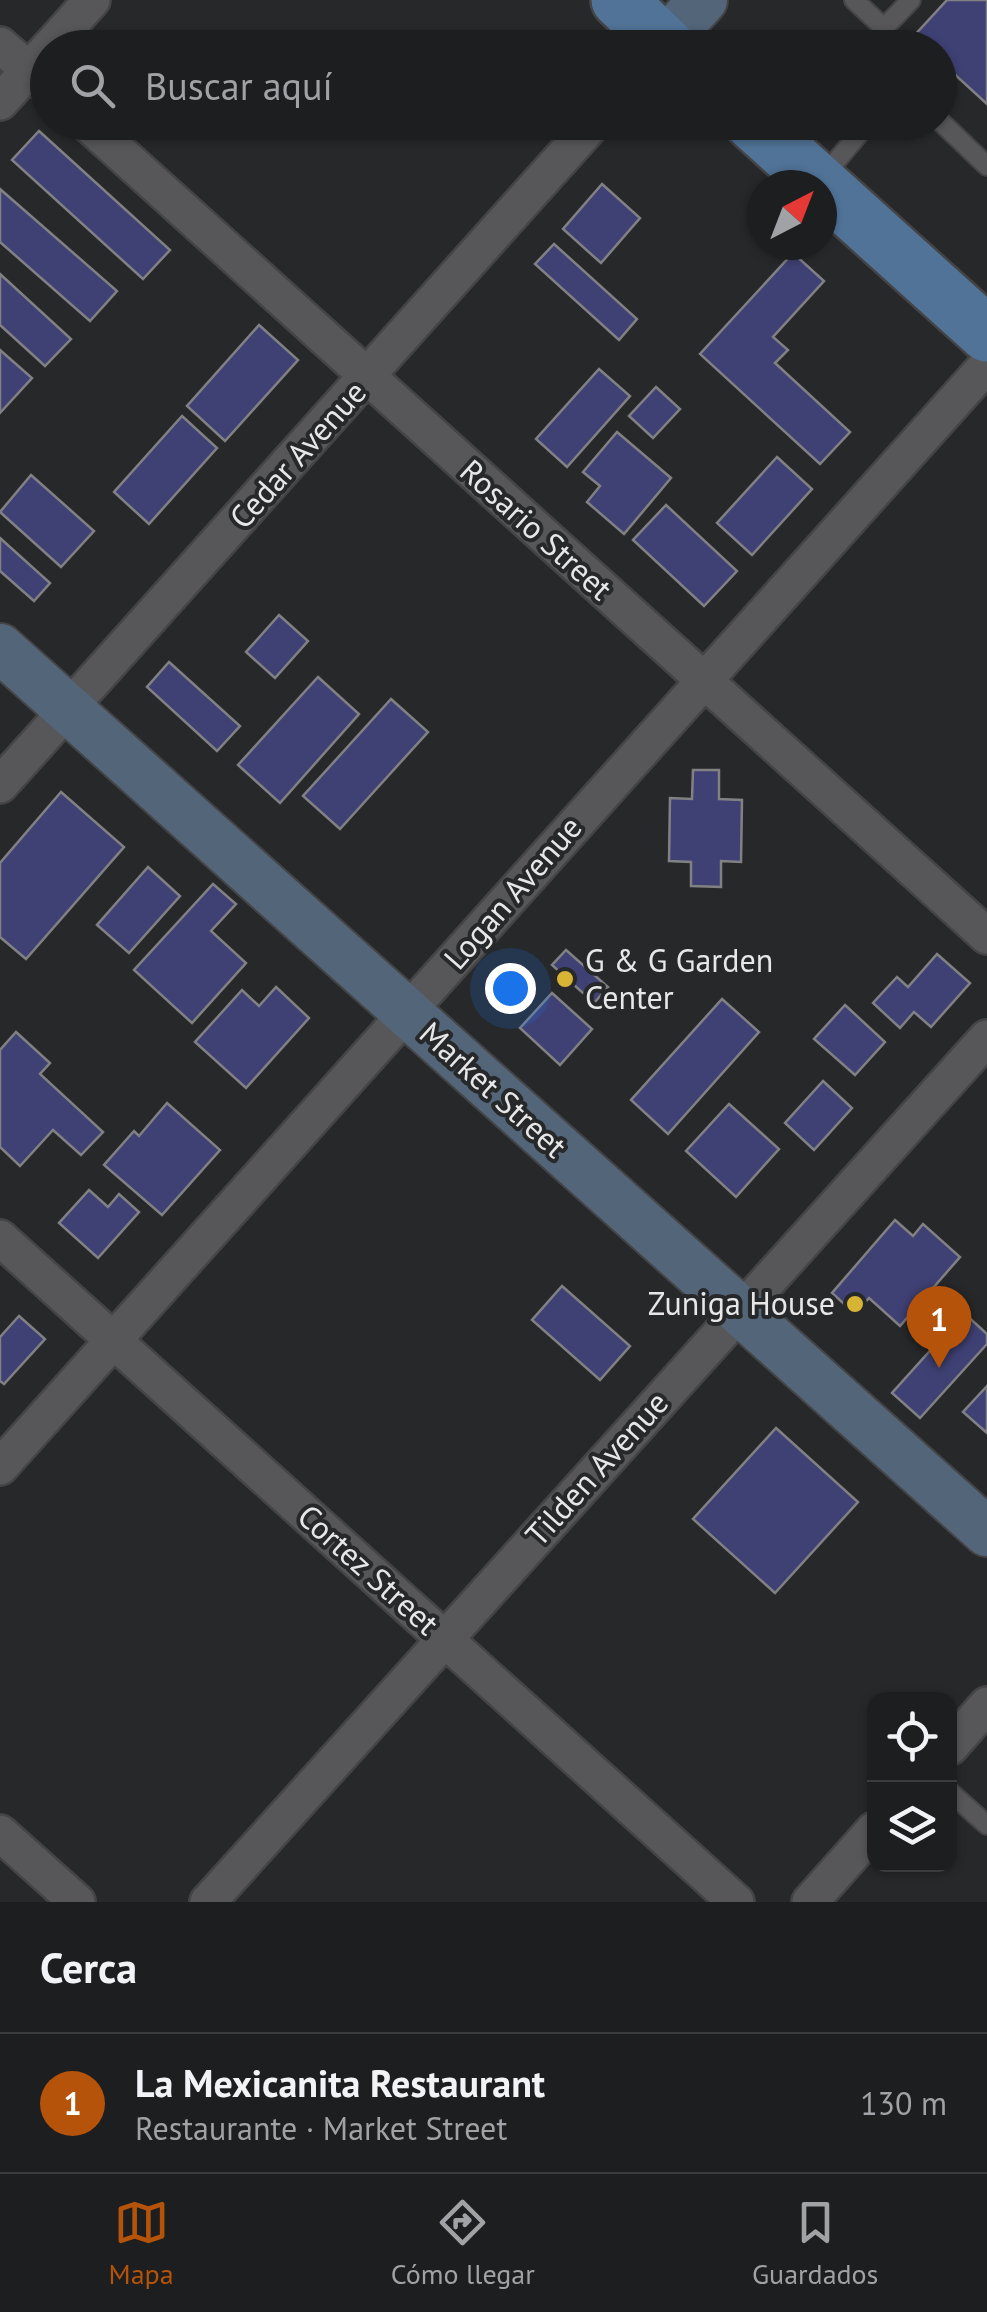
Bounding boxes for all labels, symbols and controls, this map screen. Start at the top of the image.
search box [30,30,957,140]
icon: search [65,58,120,113]
text: Buscar aquí [145,61,333,110]
north arrow [747,170,837,260]
street label: Cedar Avenue [220,372,375,537]
street label: Rosario Street [452,450,622,609]
street label: Logan Avenue [434,807,590,978]
place label: G & G Garden Center [585,939,773,1018]
your location [485,963,536,1014]
marker: G & G Garden Center [554,968,576,990]
street label: Market Street [411,1012,576,1167]
place label: Zuniga House [648,1282,835,1324]
pin: 1 [906,1286,972,1368]
marker: Zuniga House [844,1293,866,1315]
street label: Tilden Avenue [516,1382,677,1555]
street label: Cortez Street [289,1495,448,1644]
map controls [867,1692,957,1872]
button: locate [867,1692,957,1782]
button: layers [867,1782,957,1872]
text: Cerca [40,1940,137,1995]
text: La Mexicanita Restaurant [135,2058,545,2107]
text: 1 [63,2082,82,2124]
text: 130 m [860,2082,947,2124]
text: Restaurante · Market Street [135,2107,507,2149]
tab: Mapa [109,2195,174,2292]
tab: Cómo llegar [391,2195,535,2292]
tab: Guardados [752,2195,878,2292]

